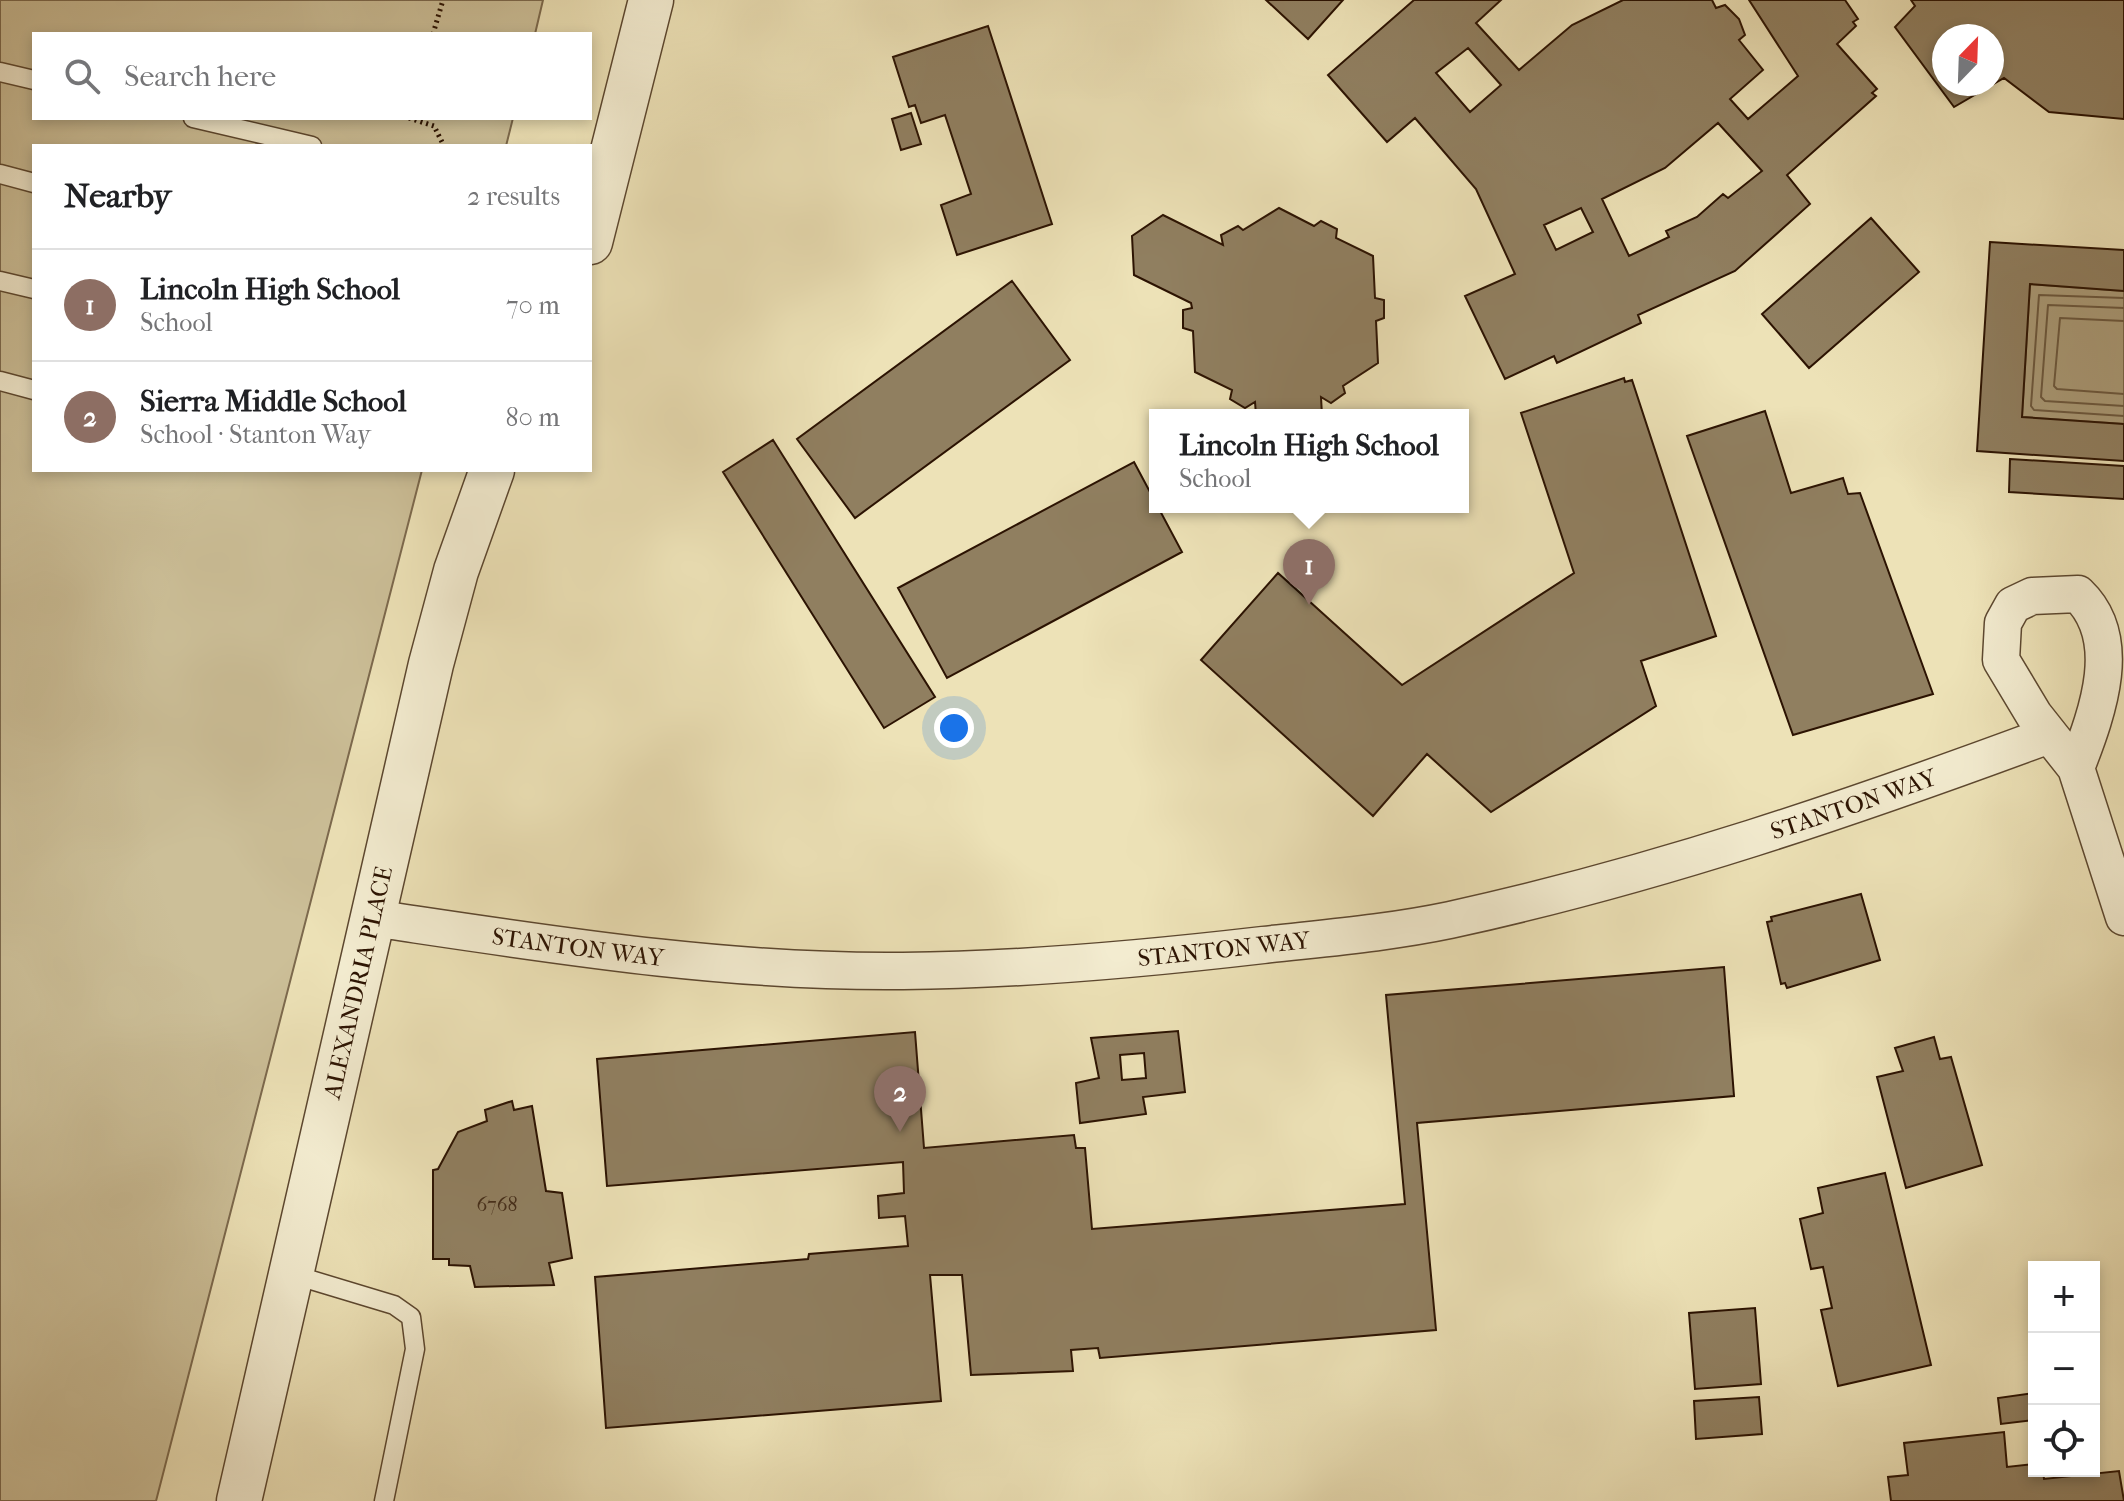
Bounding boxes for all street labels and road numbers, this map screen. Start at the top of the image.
street label: STANTON WAY [1767,763,1941,845]
street label: ALEXANDRIA PLACE [317,863,398,1102]
street label: STANTON WAY [490,922,666,972]
street label: STANTON WAY [1136,926,1312,972]

